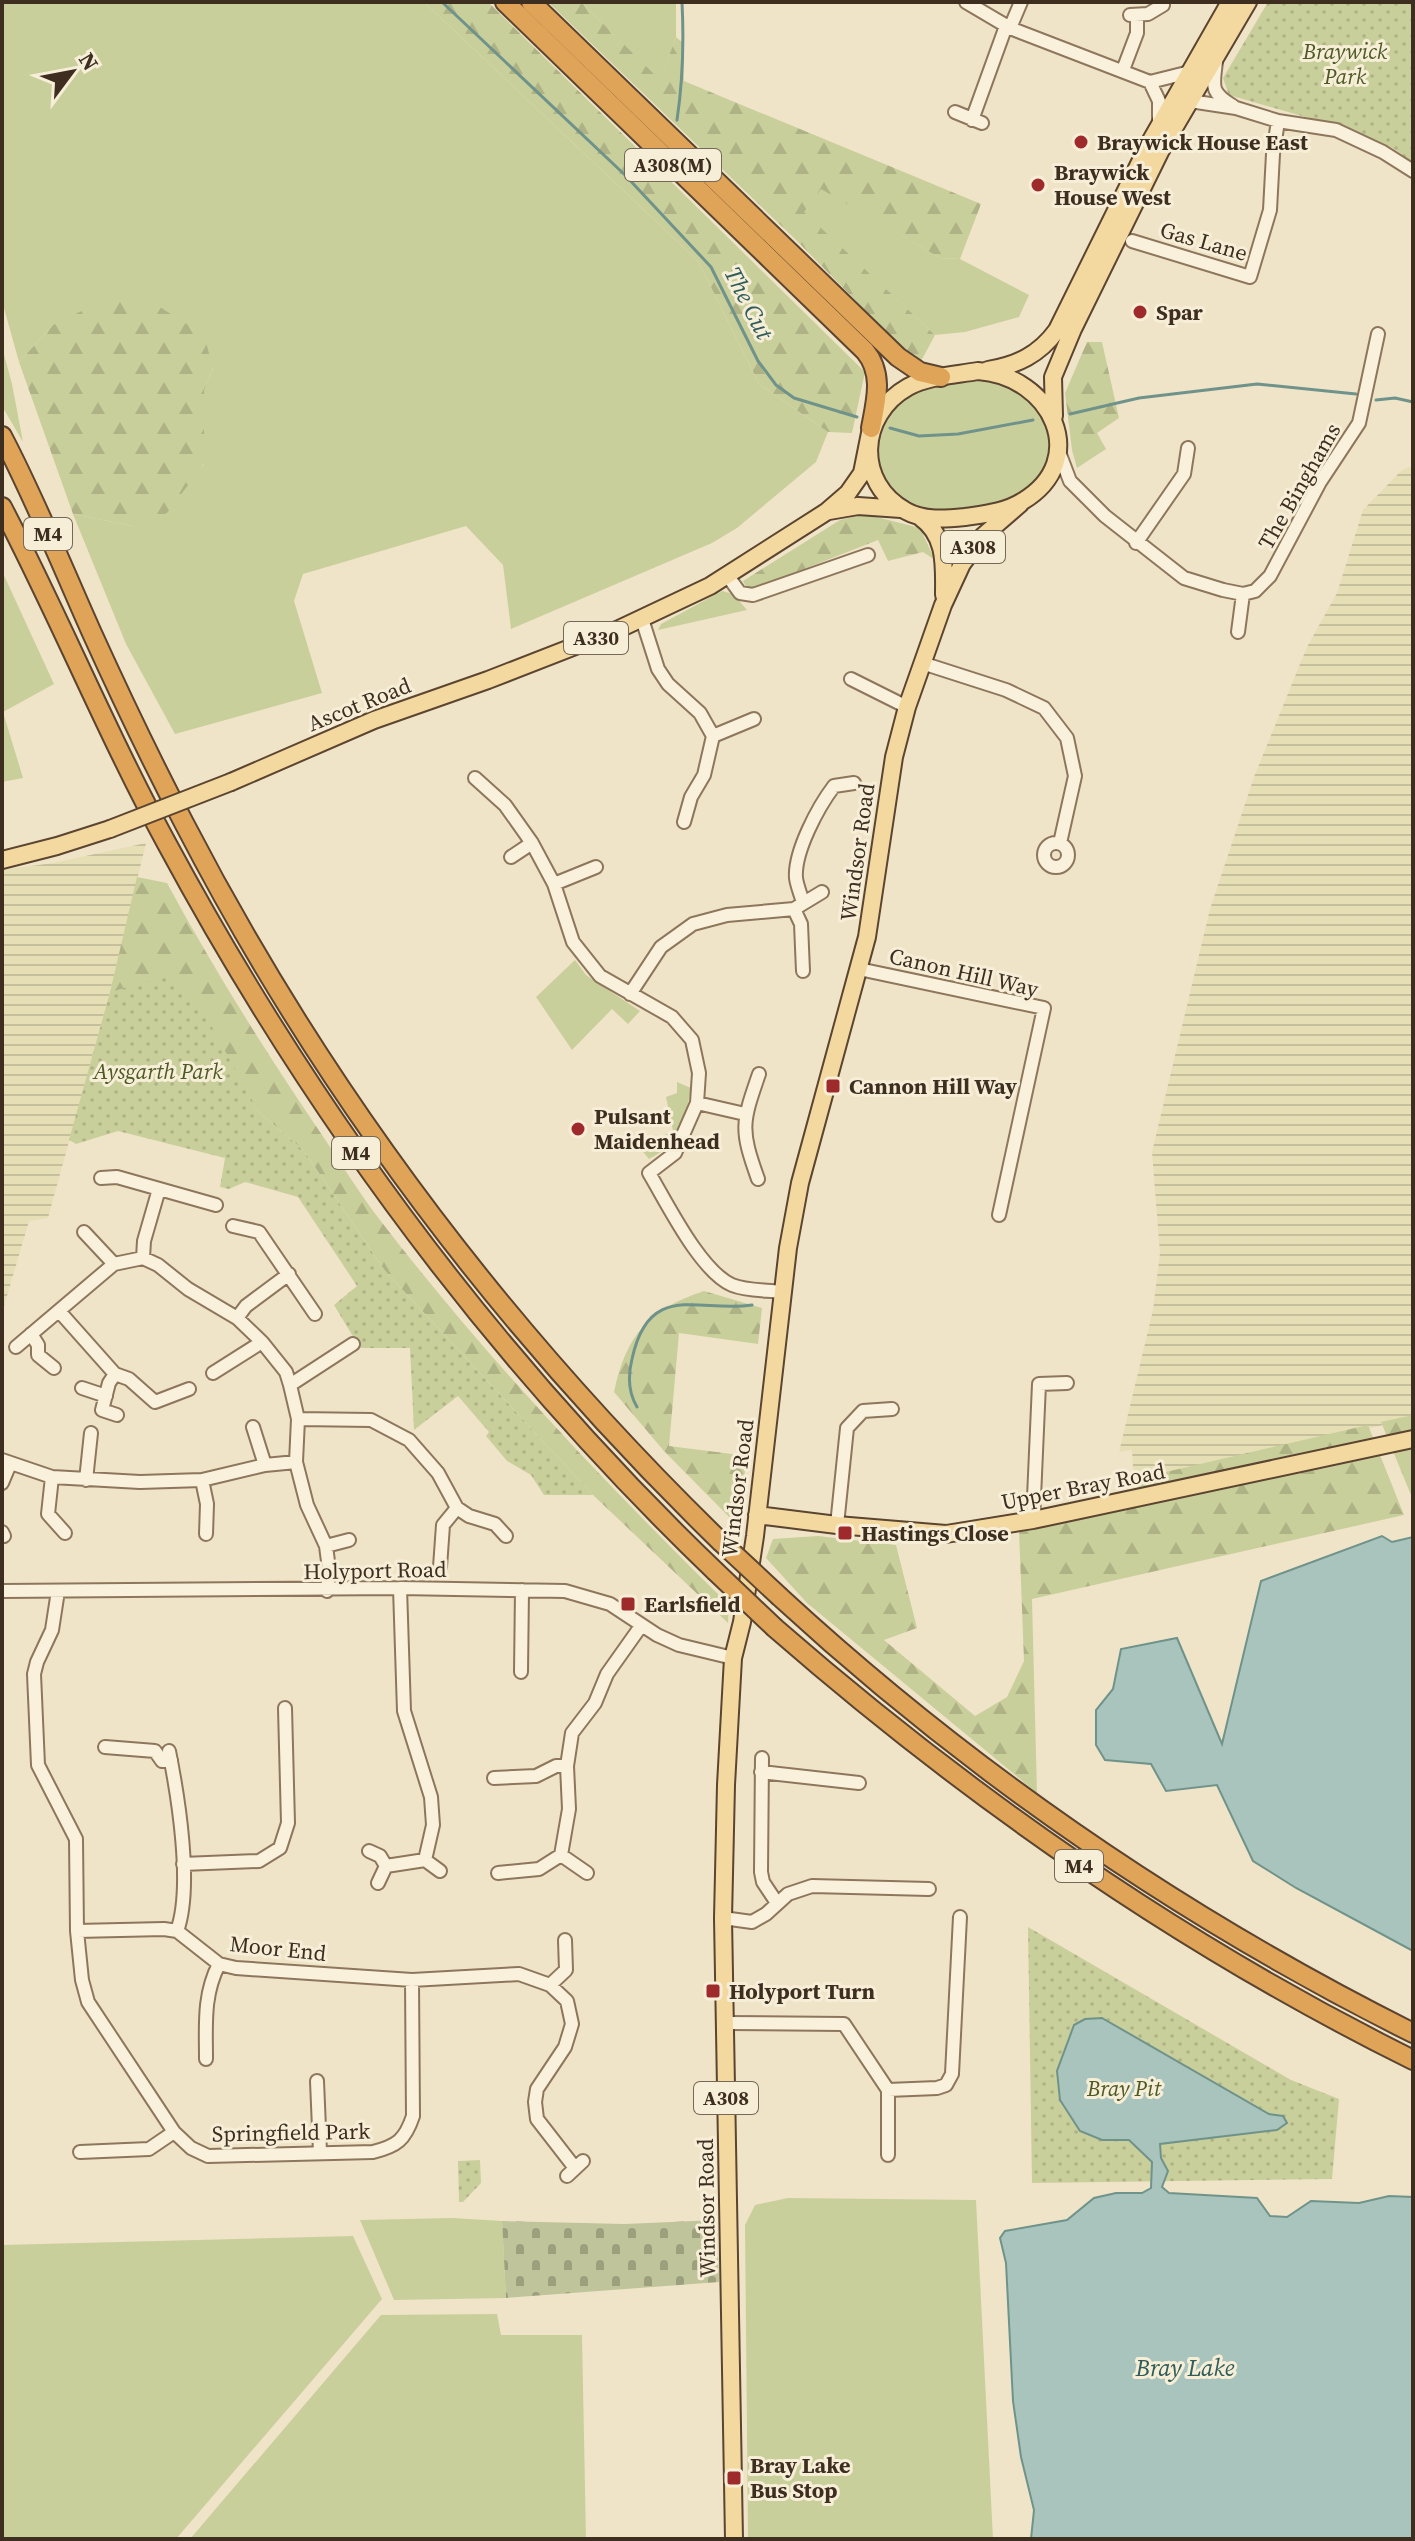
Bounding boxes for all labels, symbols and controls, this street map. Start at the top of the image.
north arrow [32,32,112,112]
park label: Braywick Park [1302,36,1388,91]
text: N [72,47,106,76]
place label: Braywick House East [1097,127,1309,157]
marker: Braywick House East [1072,133,1090,151]
road number: A308(M) [625,149,721,181]
place label: Braywick House West [1054,157,1172,212]
marker: Braywick House West [1029,176,1047,194]
street label: Gas Lane [1157,214,1251,268]
water label: The Cut [717,261,782,346]
place label: Spar [1156,297,1204,327]
marker: Spar [1131,303,1149,321]
street label: The Binghams [1251,417,1347,555]
road number: M4 [24,518,72,550]
road number: A308 [941,531,1005,563]
road number: A330 [564,622,628,654]
street label: Ascot Road [303,670,416,738]
street label: Windsor Road [832,781,882,923]
street label: Canon Hill Way [886,940,1042,1004]
park label: Aysgarth Park [91,1056,223,1086]
place label: Cannon Hill Way [849,1071,1017,1101]
marker: Cannon Hill Way [824,1077,842,1095]
place label: Pulsant Maidenhead [594,1101,720,1156]
marker: Pulsant Maidenhead [569,1120,587,1138]
road number: M4 [332,1137,380,1169]
street label: Windsor Road [714,1417,760,1559]
street label: Upper Bray Road [999,1455,1168,1517]
place label: Hastings Close [861,1518,1009,1548]
marker: Hastings Close [836,1524,854,1542]
street label: Holyport Road [303,1554,447,1586]
place label: Earlsfield [644,1589,741,1619]
marker: Earlsfield [619,1595,637,1613]
road number: M4 [1055,1850,1103,1882]
street label: Moor End [228,1928,328,1968]
place label: Holyport Turn [729,1976,876,2006]
marker: Holyport Turn [704,1982,722,2000]
park label: Bray Pit [1086,2073,1162,2103]
road number: A308 [694,2082,758,2114]
street label: Springfield Park [212,2116,371,2148]
street label: Windsor Road [690,2138,722,2278]
water label: Bray Lake [1135,2351,1235,2384]
place label: Bray Lake Bus Stop [750,2450,850,2505]
marker: Bray Lake Bus Stop [725,2469,743,2487]

